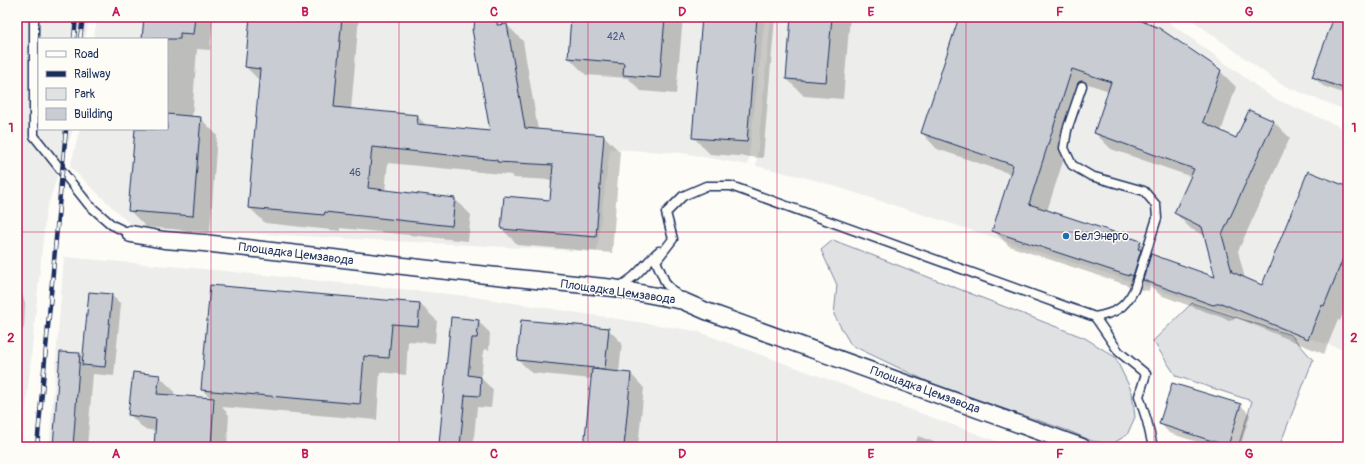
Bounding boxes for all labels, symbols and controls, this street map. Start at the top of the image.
text: A [112,4,121,20]
text: B [301,4,309,20]
text: C [490,4,498,20]
text: D [678,4,686,20]
text: E [868,4,875,20]
text: F [1056,4,1064,20]
text: G [1245,4,1254,20]
house number: 42А [607,31,625,43]
legend [38,38,168,130]
text: Road [74,47,99,62]
text: Railway [74,67,110,82]
text: Park [74,87,95,102]
text: Building [74,107,113,122]
text: 1 [8,120,14,136]
text: 1 [1351,120,1357,136]
house number: 46 [349,167,361,179]
place label: БелЭнерго [1074,229,1129,244]
marker: БелЭнерго [1061,231,1071,241]
street label: Площадка Цемзавода [238,240,355,269]
street label: Площадка Цемзавода [560,277,677,308]
text: 2 [7,330,15,346]
text: 2 [1350,330,1358,346]
street label: Площадка Цемзавода [868,363,982,417]
text: A [112,446,121,462]
text: B [301,446,309,462]
text: C [490,446,498,462]
text: D [678,446,686,462]
text: E [868,446,875,462]
text: F [1056,446,1064,462]
text: G [1245,446,1254,462]

